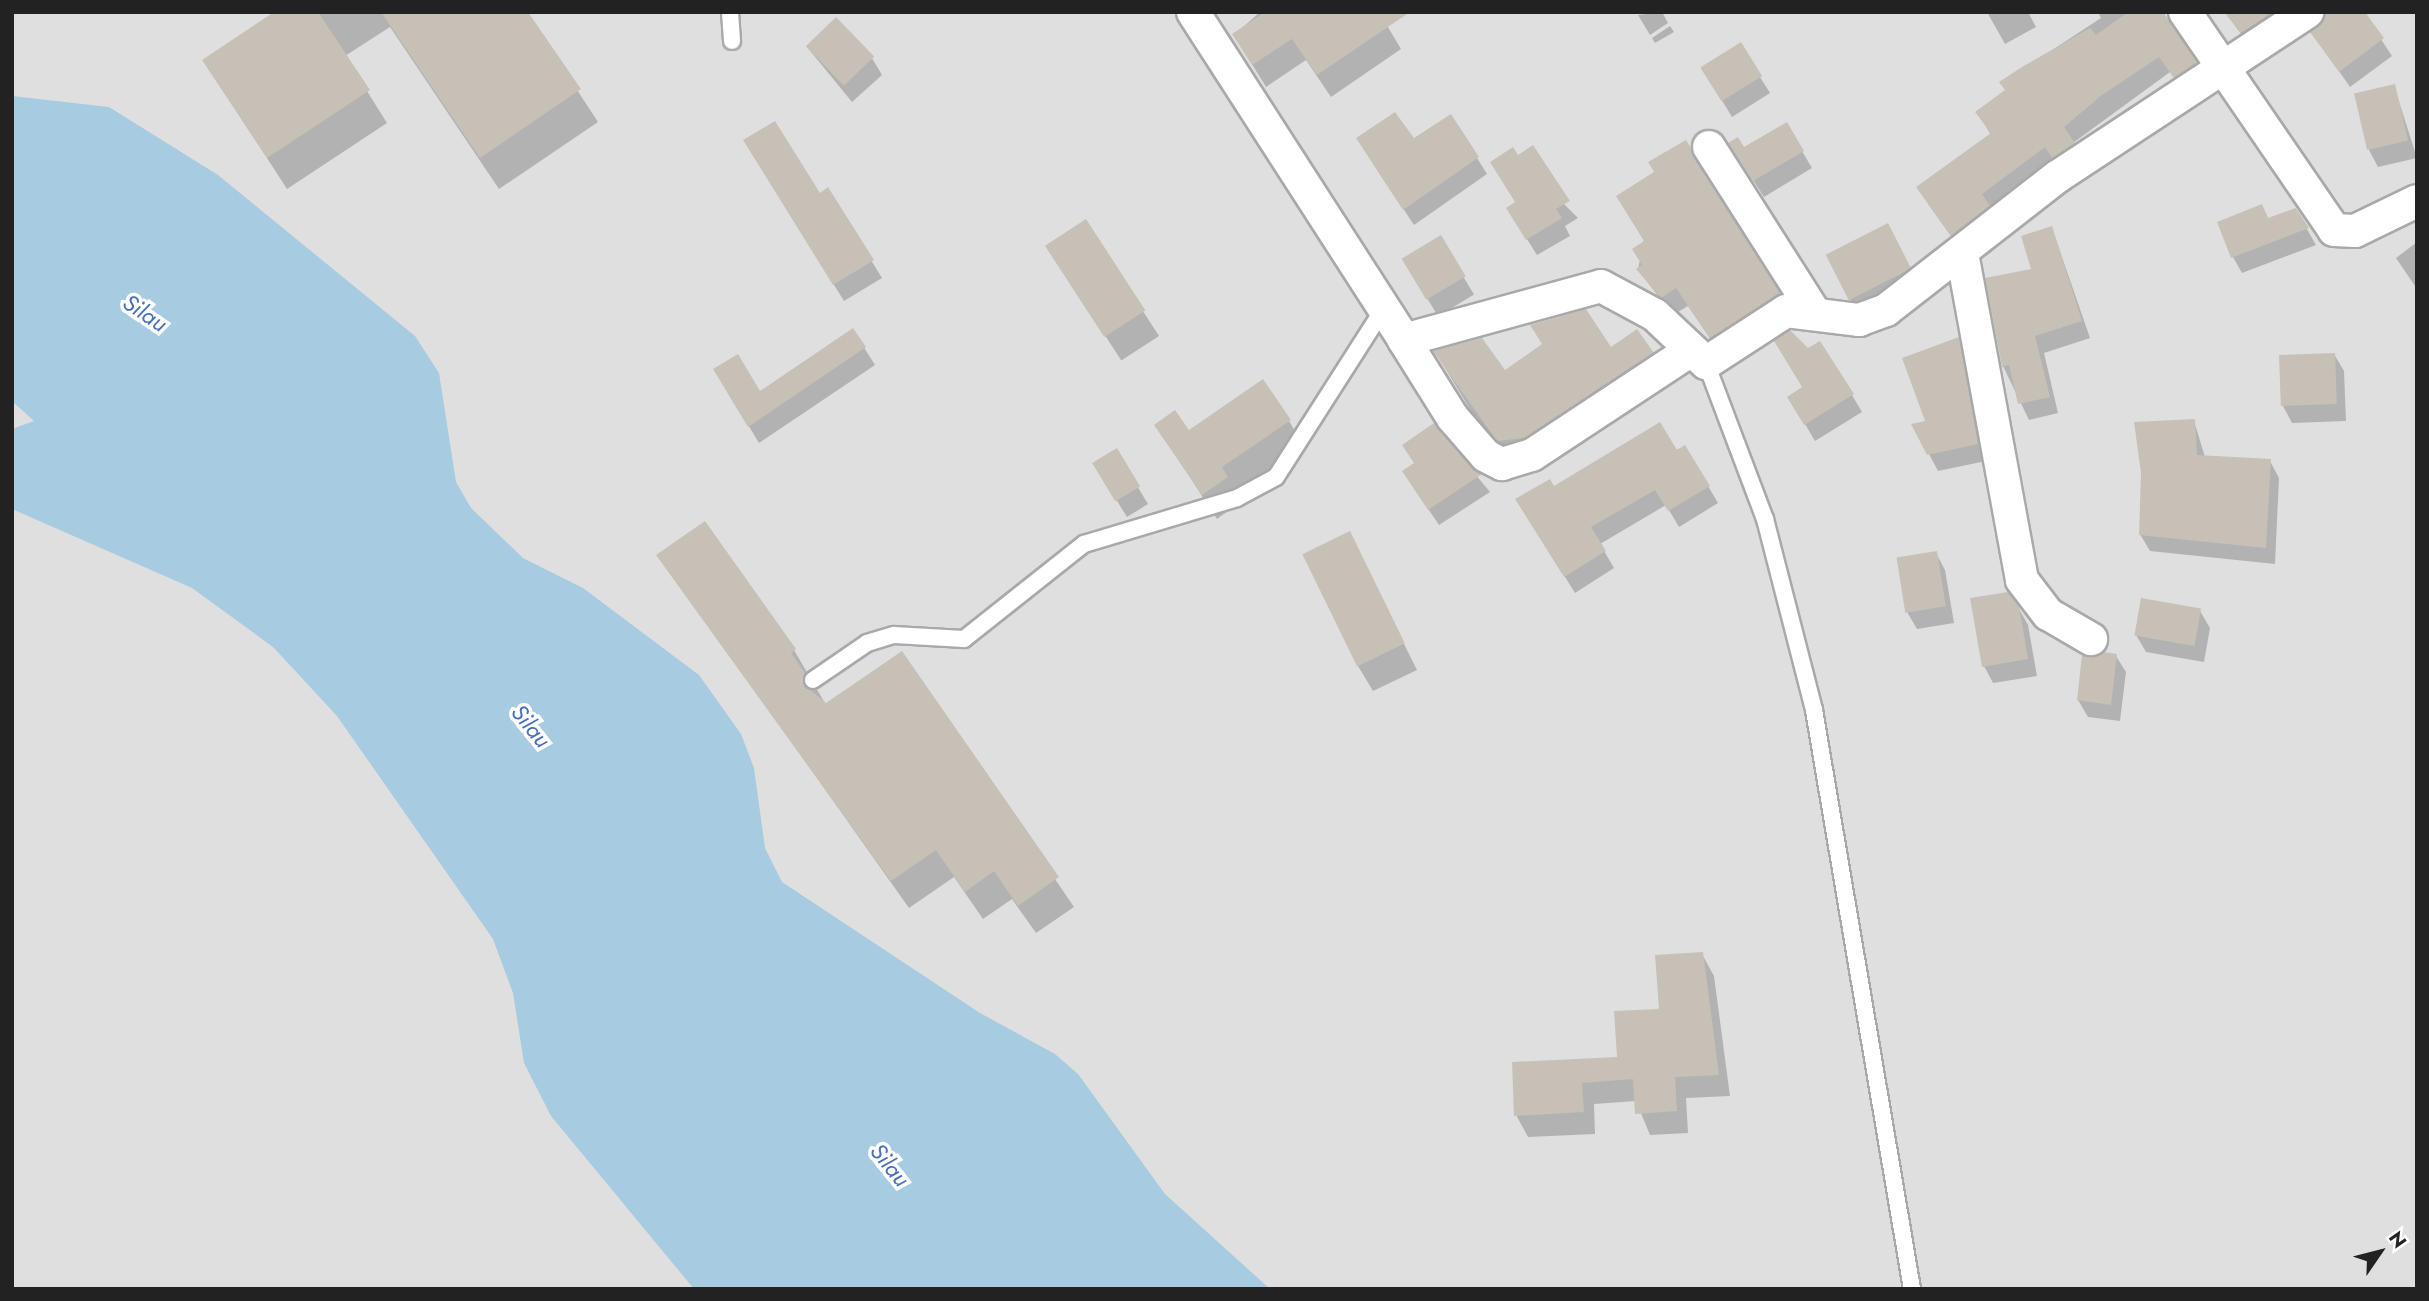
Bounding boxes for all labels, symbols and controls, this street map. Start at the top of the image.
water label: Silau [118,288,172,338]
water label: Silau [505,699,557,753]
water label: Silau [864,1138,916,1192]
north arrow [2345,1217,2415,1287]
text: N [2382,1226,2413,1254]

